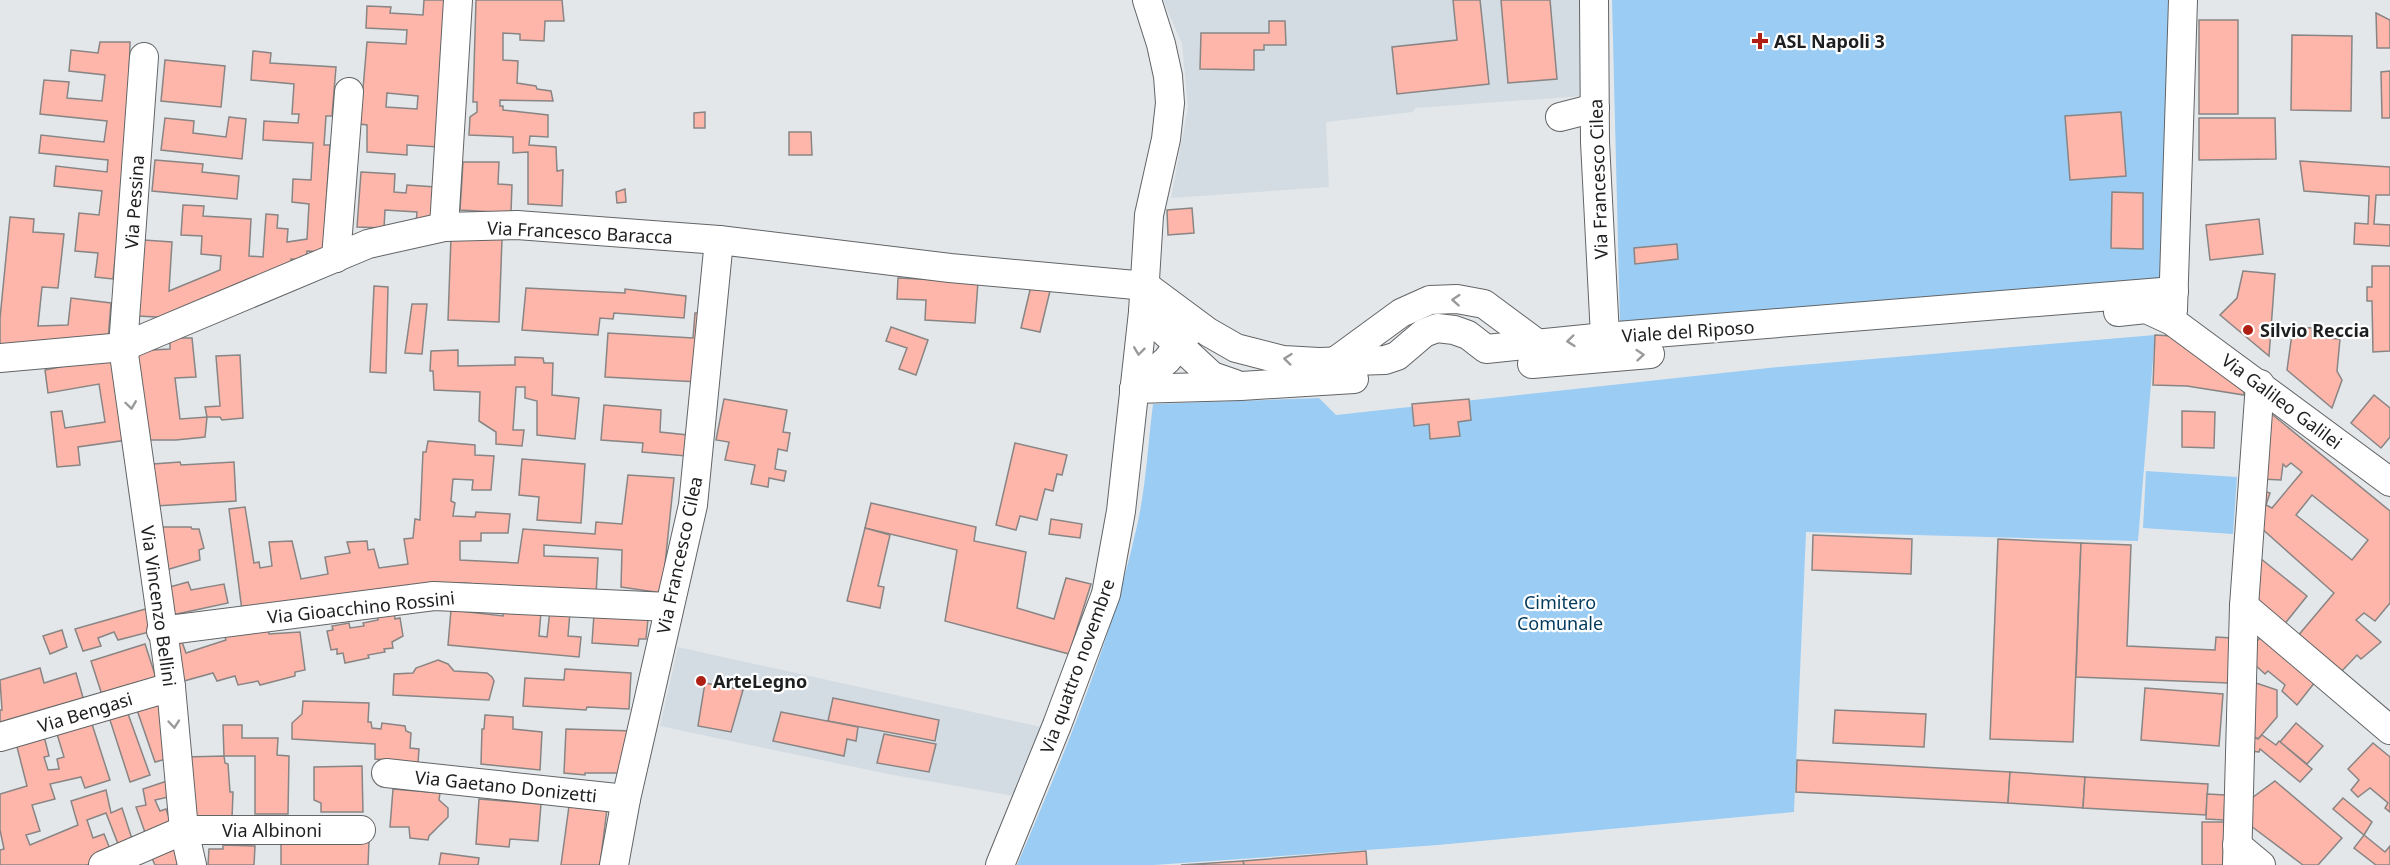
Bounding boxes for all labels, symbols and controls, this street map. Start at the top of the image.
place label: ASL Napoli 3 [1774,29,1885,53]
marker: ASL Napoli 3 [1751,32,1769,50]
street label: Via Francesco Cilea [1583,98,1613,260]
street label: Via Pessina [119,154,149,250]
street label: Via Francesco Baracca [487,215,673,249]
one-way arrow [1452,294,1461,307]
street label: Viale del Riposo [1621,314,1755,348]
place label: Silvio Reccia [2260,318,2370,342]
marker: Silvio Reccia [2241,323,2255,337]
one-way arrow [1567,334,1576,346]
one-way arrow [1133,346,1145,355]
street label: Via Galileo Galilei [2217,348,2347,454]
one-way arrow [1636,349,1645,362]
one-way arrow [1283,354,1292,366]
one-way arrow [124,401,137,410]
street label: Via Francesco Cilea [651,474,707,636]
street label: Via Vincenzo Bellini [136,524,182,688]
street label: Via quattro novembre [1034,575,1120,757]
street label: Via Gioacchino Rossini [266,585,456,629]
park label: Cimitero Comunale [1517,590,1603,635]
place label: ArteLegno [713,669,807,693]
marker: ArteLegno [694,674,708,688]
street label: Via Bengasi [35,686,135,738]
one-way arrow [167,719,180,728]
street label: Via Gaetano Donizetti [414,765,598,807]
street label: Via Albinoni [222,818,322,842]

